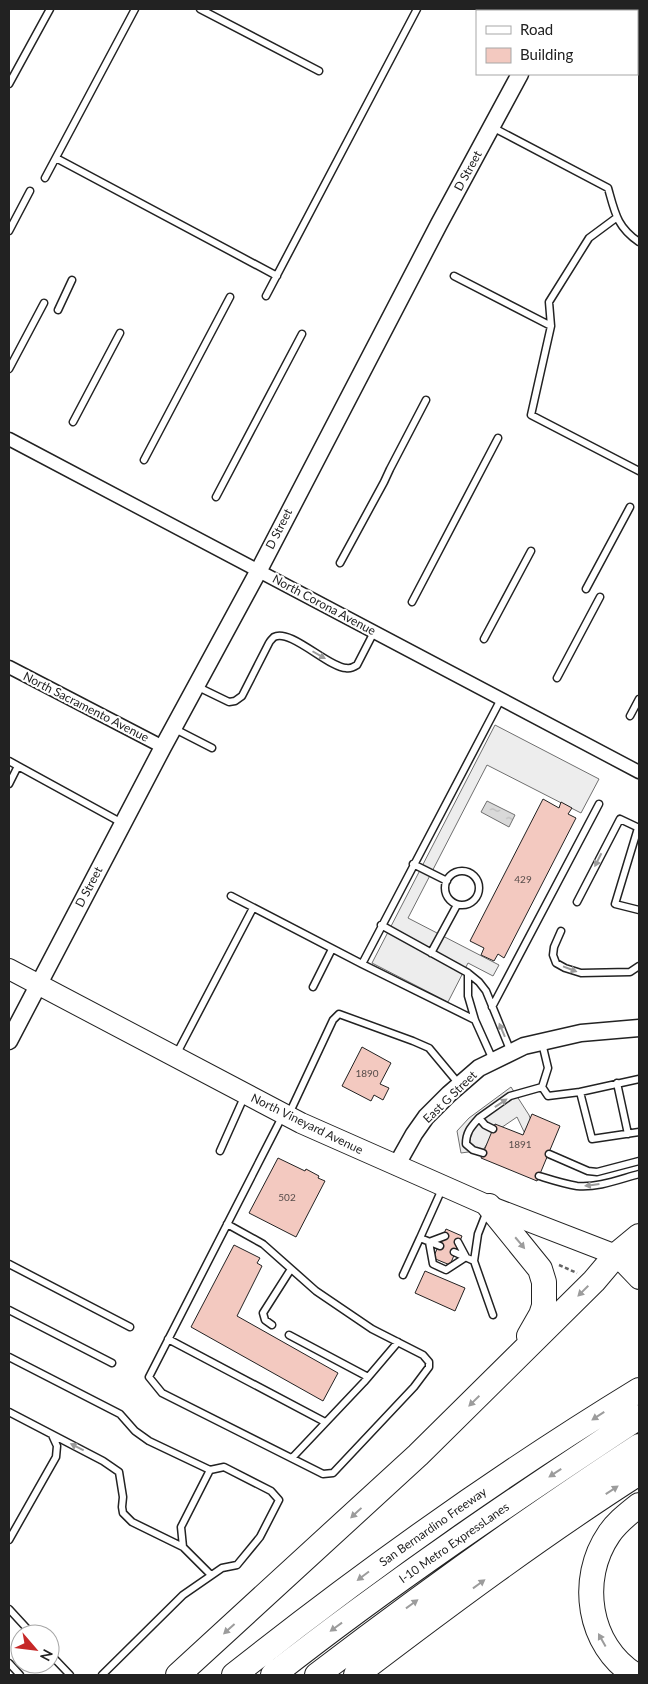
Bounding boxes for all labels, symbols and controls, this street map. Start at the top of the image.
legend [476,10,638,75]
text: Road [520,20,553,38]
text: Building [520,45,573,63]
street label: D Street [450,147,485,194]
street label: D Street [262,505,295,552]
street label: North Corona Avenue [270,571,378,638]
one-way arrow [313,650,326,659]
street label: North Sacramento Avenue [21,668,152,745]
one-way arrow [594,853,602,867]
street label: D Street [72,863,106,910]
house number: 429 [514,873,532,885]
one-way arrow [563,965,578,973]
one-way arrow [497,1023,505,1037]
house number: 1890 [355,1067,379,1079]
street label: East G Street [420,1067,480,1126]
street label: North Vineyard Avenue [249,1090,366,1157]
one-way arrow [494,1098,508,1108]
house number: 1891 [508,1138,532,1150]
one-way arrow [583,1181,599,1189]
house number: 502 [278,1191,296,1203]
one-way arrow [514,1237,525,1250]
one-way arrow [577,1285,589,1297]
one-way arrow [468,1395,480,1407]
one-way arrow [591,1411,604,1420]
one-way arrow [70,1443,85,1451]
one-way arrow [548,1468,561,1477]
street label: San Bernardino Freeway [376,1483,490,1569]
one-way arrow [606,1486,619,1495]
street label: I-10 Metro ExpressLanes [396,1499,512,1586]
one-way arrow [349,1507,362,1518]
one-way arrow [357,1571,370,1582]
one-way arrow [472,1579,486,1589]
one-way arrow [405,1599,419,1609]
one-way arrow [330,1622,343,1632]
one-way arrow [223,1623,235,1635]
north arrow [10,1624,60,1674]
one-way arrow [598,1633,607,1646]
text: N [37,1647,57,1664]

